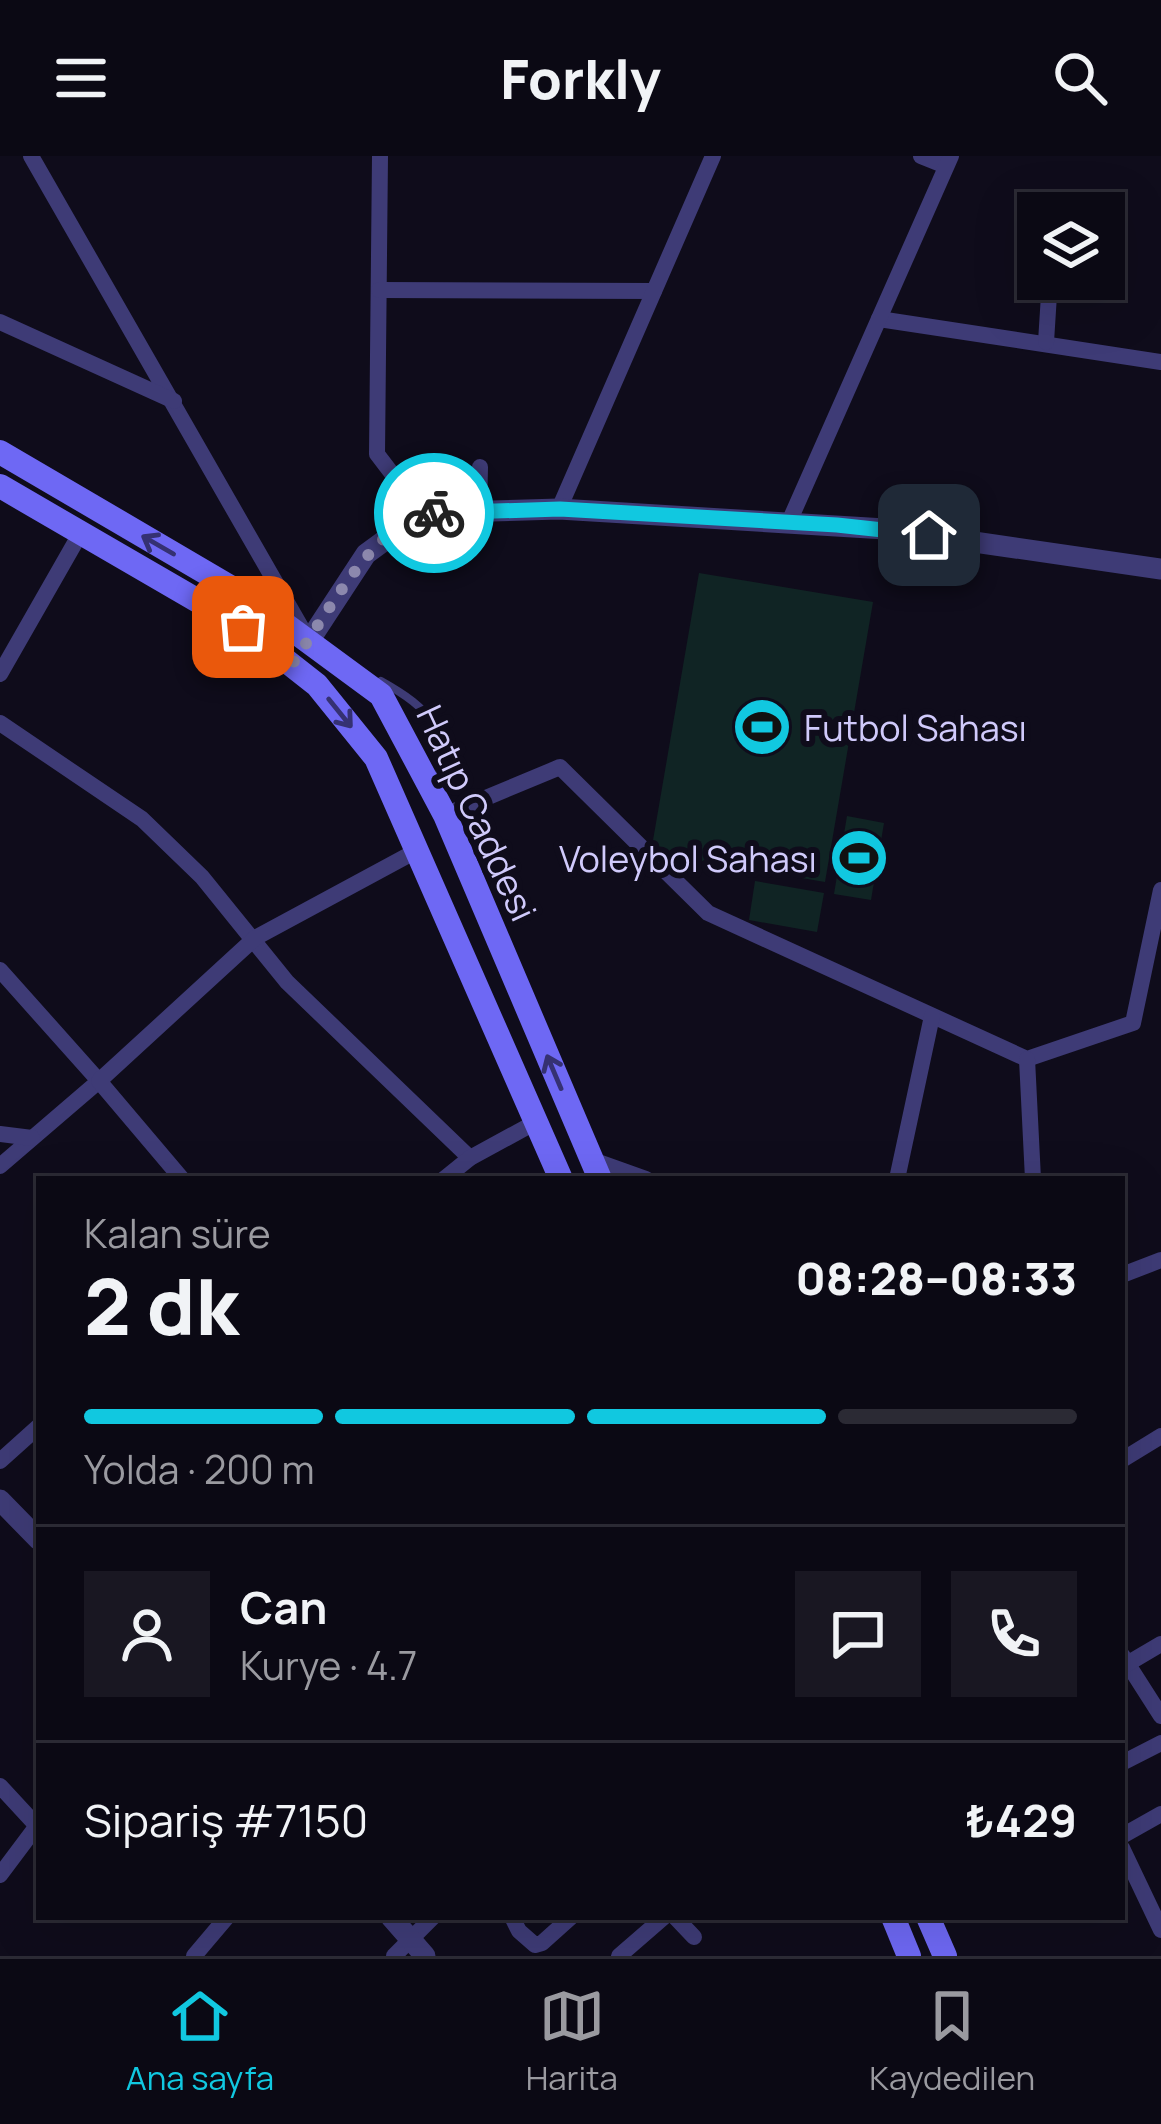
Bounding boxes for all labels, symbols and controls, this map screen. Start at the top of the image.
text: Forkly [500,41,661,115]
icon: menu [48,45,114,111]
icon: search [1047,45,1113,111]
map controls [1017,192,1125,300]
button: layers [1017,192,1125,300]
courier [374,453,494,573]
icon: bike [401,480,467,546]
pin [878,484,980,586]
icon: home [896,502,962,568]
one-way arrow [141,532,176,556]
pin [192,576,294,678]
icon: bag [210,594,276,660]
sports icon: Futbol Sahası [731,696,793,758]
one-way arrow [326,697,353,728]
street label: Hatıp Caddesi [406,697,548,929]
place label: Futbol Sahası [804,703,1027,752]
sports icon: Voleybol Sahası [828,827,890,889]
place label: Voleybol Sahası [559,834,817,883]
one-way arrow [541,1054,563,1090]
text: Kalan süre [84,1206,271,1260]
text: 08:28–08:33 [795,1247,1077,1309]
text: 2 dk [84,1252,239,1358]
text: Yolda · 200 m [84,1442,315,1496]
button: person [84,1571,210,1697]
button: chat [795,1571,921,1697]
button: phone [951,1571,1077,1697]
text: Can [240,1576,327,1638]
text: Kurye · 4.7 [240,1638,417,1692]
text: Sipariş #7150 [84,1789,368,1851]
text: ₺429 [965,1789,1077,1851]
tab: Ana sayfa [126,1983,274,2100]
tab: Harita [526,1983,618,2100]
tab: Kaydedilen [869,1983,1035,2100]

